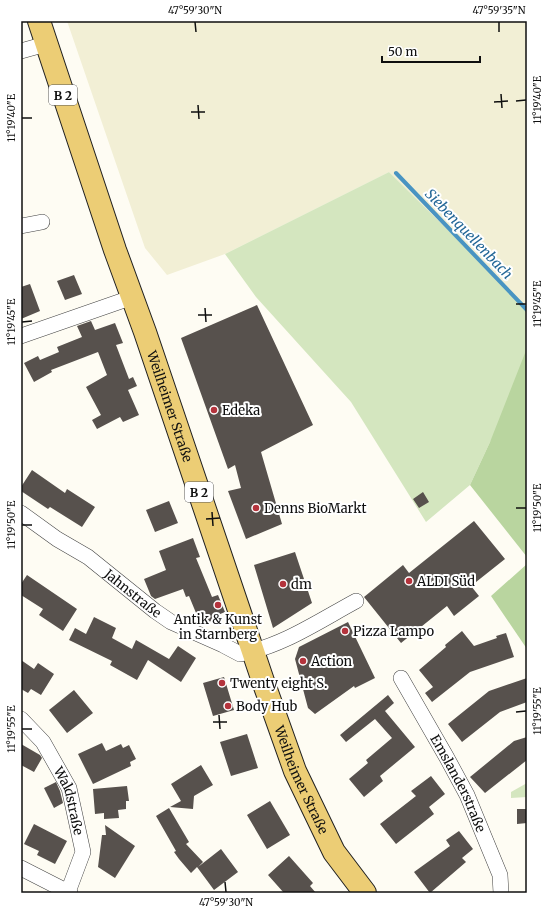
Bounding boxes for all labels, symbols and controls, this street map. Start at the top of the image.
text: 47°59'30"N [168,4,222,17]
text: 47°59'35"N [473,4,526,17]
scale bar [382,38,480,64]
text: 50 m [388,44,417,59]
text: 11°19'40"E [531,75,544,124]
road number: B 2 [49,85,77,105]
text: 11°19'40"E [5,93,18,142]
water label: Siebenquellenbach [421,185,517,283]
text: 11°19'45"E [531,280,544,327]
text: 11°19'45"E [5,298,18,345]
street label: Weilheimer Straße [143,347,197,464]
place label: Edeka [222,402,260,419]
marker: Edeka [209,405,219,415]
road number: B 2 [185,482,213,502]
text: 11°19'50"E [531,483,544,532]
text: 11°19'50"E [5,500,18,549]
place label: Denns BioMarkt [264,500,366,517]
marker: Denns BioMarkt [251,503,261,513]
street label: Jahnstraße [100,565,165,621]
place label: ALDI Süd [416,573,475,590]
place label: dm [291,576,312,593]
marker: ALDI Süd [404,576,414,586]
marker: dm [278,579,288,589]
marker: Antik & Kunst in Starnberg [213,600,223,610]
place label: Antik & Kunst in Starnberg [173,611,262,643]
place label: Pizza Lampo [353,623,434,640]
marker: Pizza Lampo [340,626,350,636]
place label: Action [310,653,353,670]
marker: Action [298,656,308,666]
place label: Twenty eight S. [230,675,327,692]
marker: Twenty eight S. [217,678,227,688]
text: 11°19'55"E [531,687,544,735]
place label: Body Hub [236,698,297,715]
marker: Body Hub [223,701,233,711]
text: 11°19'55"E [5,705,18,753]
street label: Weilheimer Straße [271,722,333,837]
street label: Emslanderstraße [427,731,490,835]
street label: Waldstraße [50,763,88,837]
text: 47°59'30"N [199,896,253,909]

